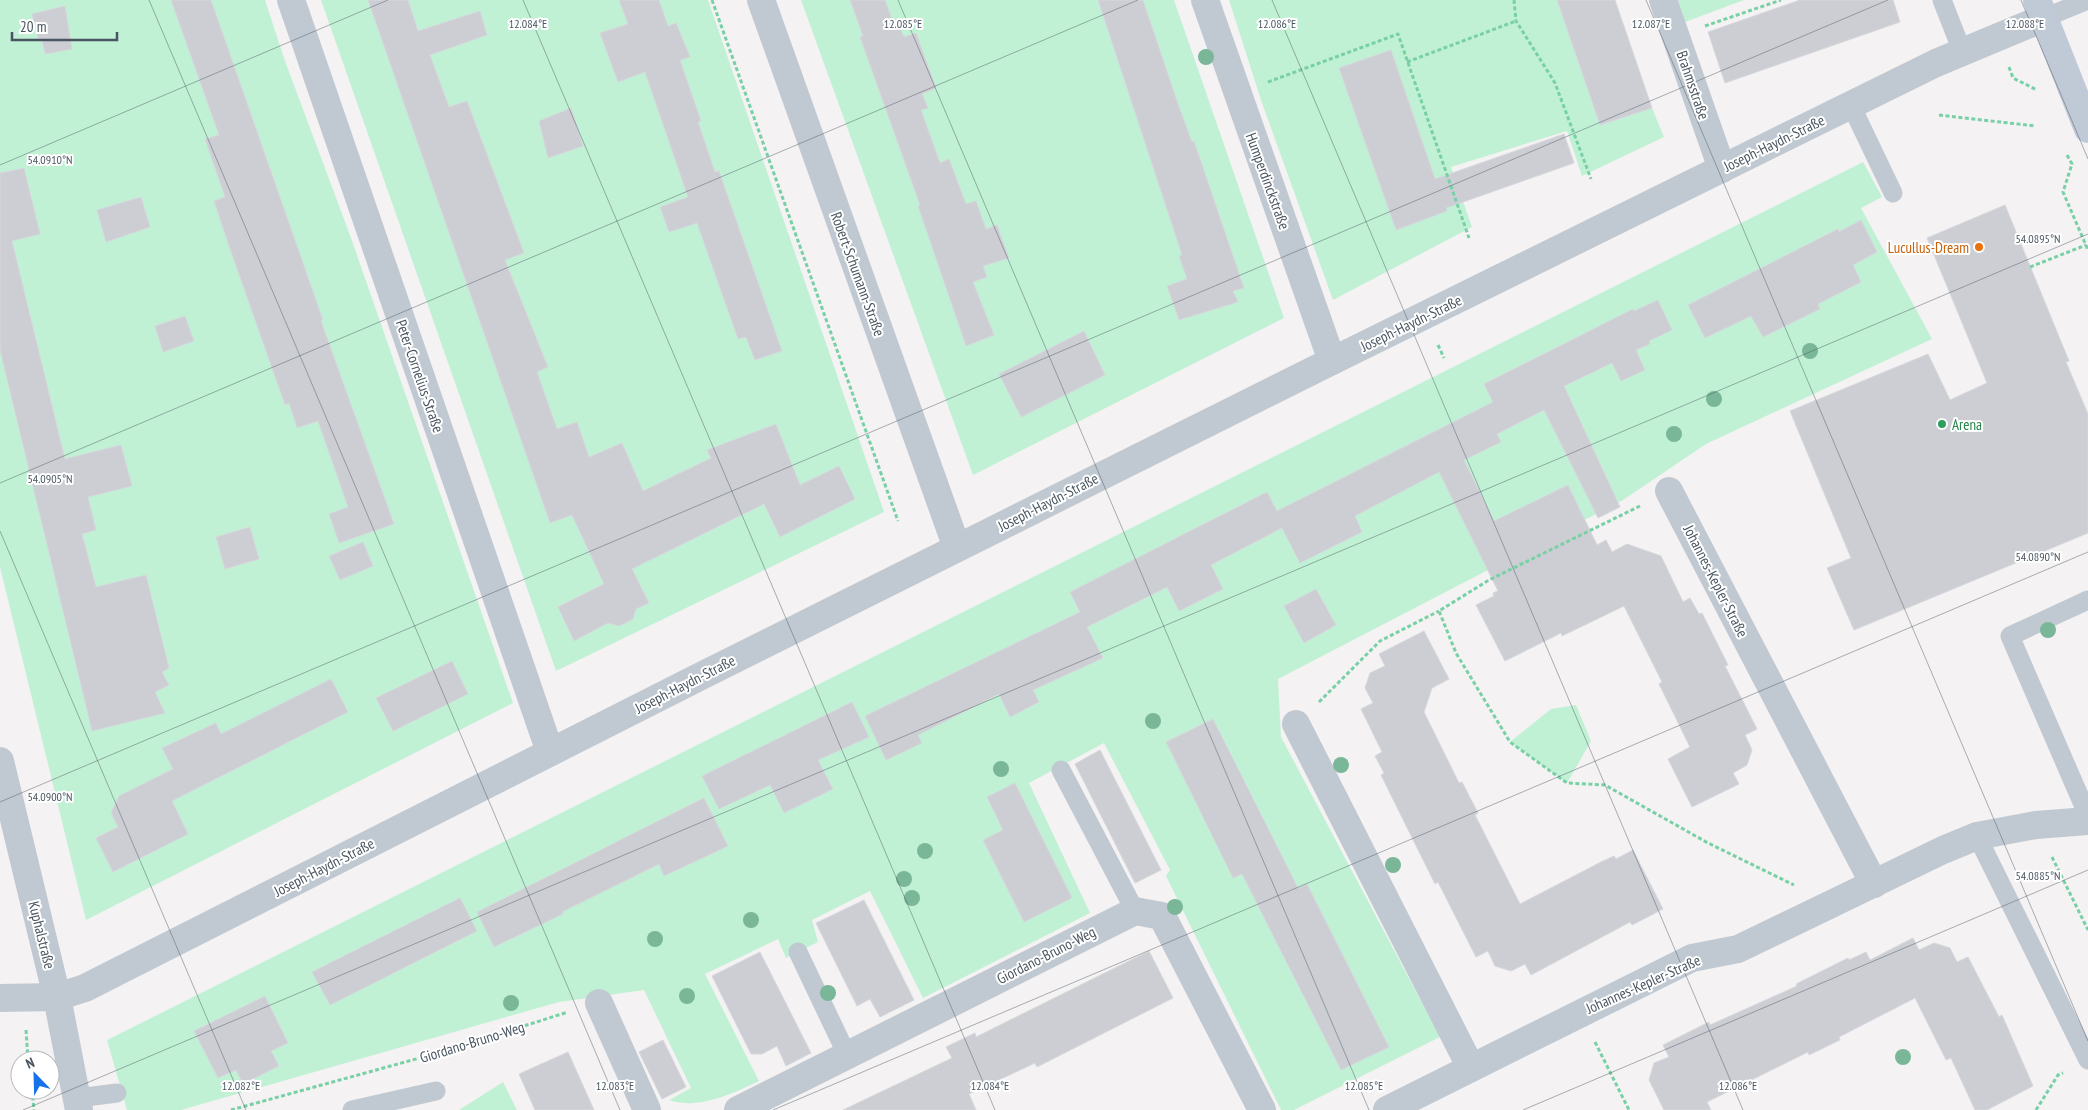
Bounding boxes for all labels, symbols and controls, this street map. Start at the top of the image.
scale bar [12,10,118,42]
text: 12.084°E [509,16,547,31]
text: 12.085°E [884,16,922,31]
text: 12.086°E [1258,16,1296,31]
text: 12.087°E [1632,16,1670,31]
text: 12.088°E [2006,16,2044,31]
text: 20 m [20,17,46,36]
street label: Brahmsstraße [1672,48,1714,122]
street label: Joseph-Haydn-Straße [1719,110,1828,176]
street label: Humperdinckstraße [1242,130,1294,232]
text: 54.0910°N [27,152,73,167]
street label: Robert-Schumann-Straße [827,209,889,339]
text: 54.0895°N [2015,231,2061,246]
place label: Lucullus-Dream [1888,238,1969,257]
marker: Lucullus-Dream [1973,241,1985,253]
street label: Joseph-Haydn-Straße [1356,290,1465,356]
street label: Peter-Cornelius-Straße [392,317,448,435]
place label: Arena [1952,415,1982,434]
marker: Arena [1936,418,1948,430]
street label: Joseph-Haydn-Straße [994,469,1101,536]
text: 54.0905°N [27,471,73,486]
street label: Johannes-Kepler-Straße [1679,521,1752,640]
text: 54.0890°N [2015,549,2061,564]
street label: Joseph-Haydn-Straße [631,651,738,718]
text: 54.0900°N [27,789,73,804]
street label: Joseph-Haydn-Straße [270,834,377,901]
text: 54.0885°N [2015,868,2061,883]
street label: Kuphalstraße [24,899,60,971]
street label: Giordano-Bruno-Weg [993,922,1099,988]
street label: Johannes-Kepler-Straße [1582,950,1703,1018]
street label: Giordano-Bruno-Weg [417,1017,527,1067]
north arrow [10,1050,60,1100]
text: N [23,1053,37,1073]
text: 12.082°E [222,1078,260,1093]
text: 12.083°E [596,1078,634,1093]
text: 12.084°E [971,1078,1009,1093]
text: 12.085°E [1345,1078,1383,1093]
text: 12.086°E [1719,1078,1757,1093]

